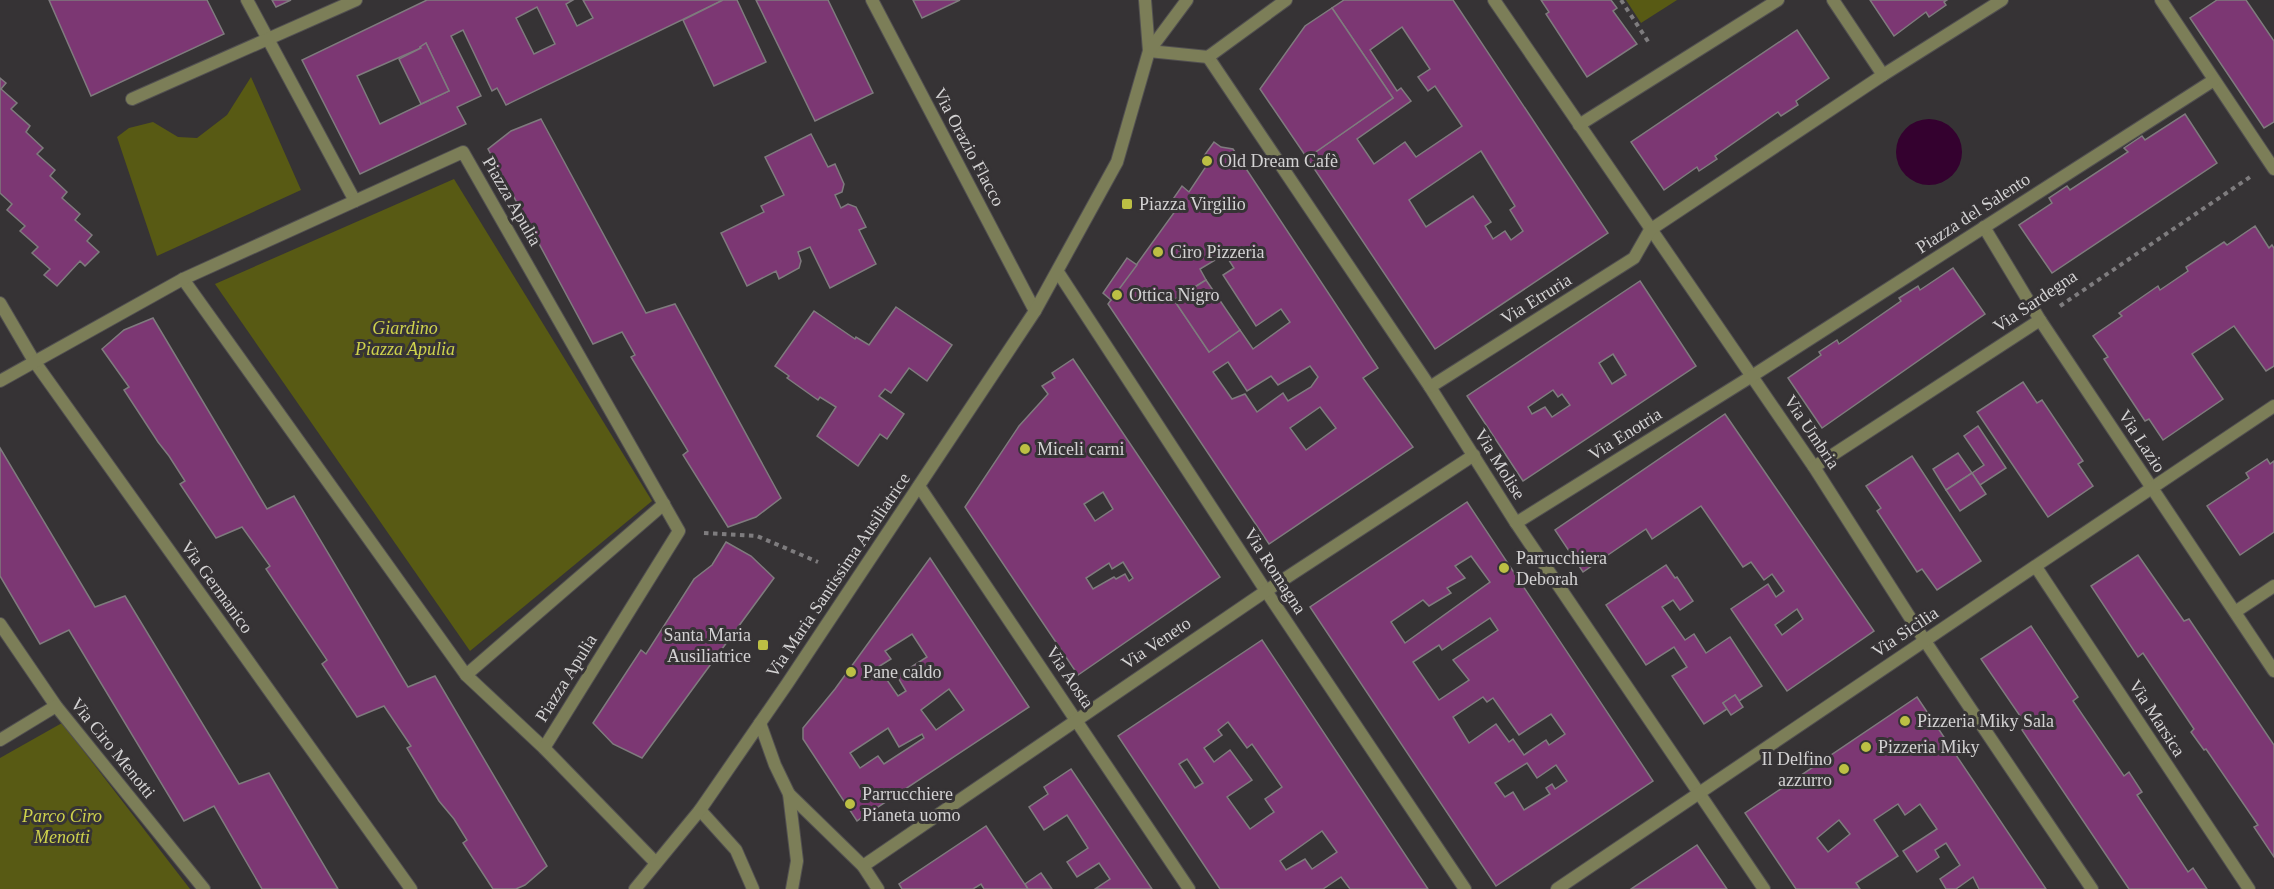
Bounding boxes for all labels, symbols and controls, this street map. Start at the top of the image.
street label: Via Orazio Flacco [929,85,1009,209]
place label: Old Dream Cafè [1219,151,1338,171]
street label: Piazza Apulia [478,153,546,249]
marker: Old Dream Cafè [1200,154,1214,168]
street label: Piazza del Salento [1912,169,2034,257]
place label: Piazza Virgilio [1139,194,1246,214]
marker: Piazza Virgilio [1120,197,1134,211]
place label: Ciro Pizzeria [1170,242,1264,262]
marker: Ciro Pizzeria [1151,245,1165,259]
street label: Via Sardegna [1989,266,2081,336]
street label: Via Etruria [1497,269,1575,329]
place label: Ottica Nigro [1129,285,1219,305]
marker: Ottica Nigro [1110,288,1124,302]
park label: Giardino Piazza Apulia [354,318,455,359]
street label: Via Umbria [1780,391,1844,473]
street label: Via Enotria [1585,404,1665,464]
street label: Via Lazio [2114,406,2170,476]
street label: Via Molise [1470,425,1530,503]
place label: Miceli carni [1037,439,1124,459]
marker: Miceli carni [1018,442,1032,456]
street label: Via Maria Santissima Ausiliatrice [762,469,914,681]
street label: Via Romagna [1240,524,1310,618]
street label: Via Germanico [177,537,257,637]
place label: Parrucchiera Deborah [1516,548,1607,589]
marker: Parrucchiera Deborah [1497,561,1511,575]
street label: Via Sicilia [1868,603,1942,661]
street label: Via Veneto [1118,613,1194,673]
place label: Santa Maria Ausiliatrice [664,625,751,666]
street label: Piazza Apulia [531,631,601,725]
marker: Santa Maria Ausiliatrice [756,638,770,652]
street label: Via Aosta [1042,642,1098,712]
place label: Pane caldo [863,662,941,682]
marker: Pane caldo [844,665,858,679]
street label: Via Marsica [2125,676,2189,760]
street label: Via Ciro Menotti [67,694,159,802]
place label: Pizzeria Miky Sala [1917,711,2054,731]
marker: Pizzeria Miky Sala [1898,714,1912,728]
place label: Pizzeria Miky [1878,737,1979,757]
marker: Pizzeria Miky [1859,740,1873,754]
place label: Il Delfino azzurro [1762,749,1832,790]
marker: Il Delfino azzurro [1837,762,1851,776]
place label: Parrucchiere Pianeta uomo [862,784,960,825]
marker: Parrucchiere Pianeta uomo [843,797,857,811]
park label: Parco Ciro Menotti [21,806,102,847]

